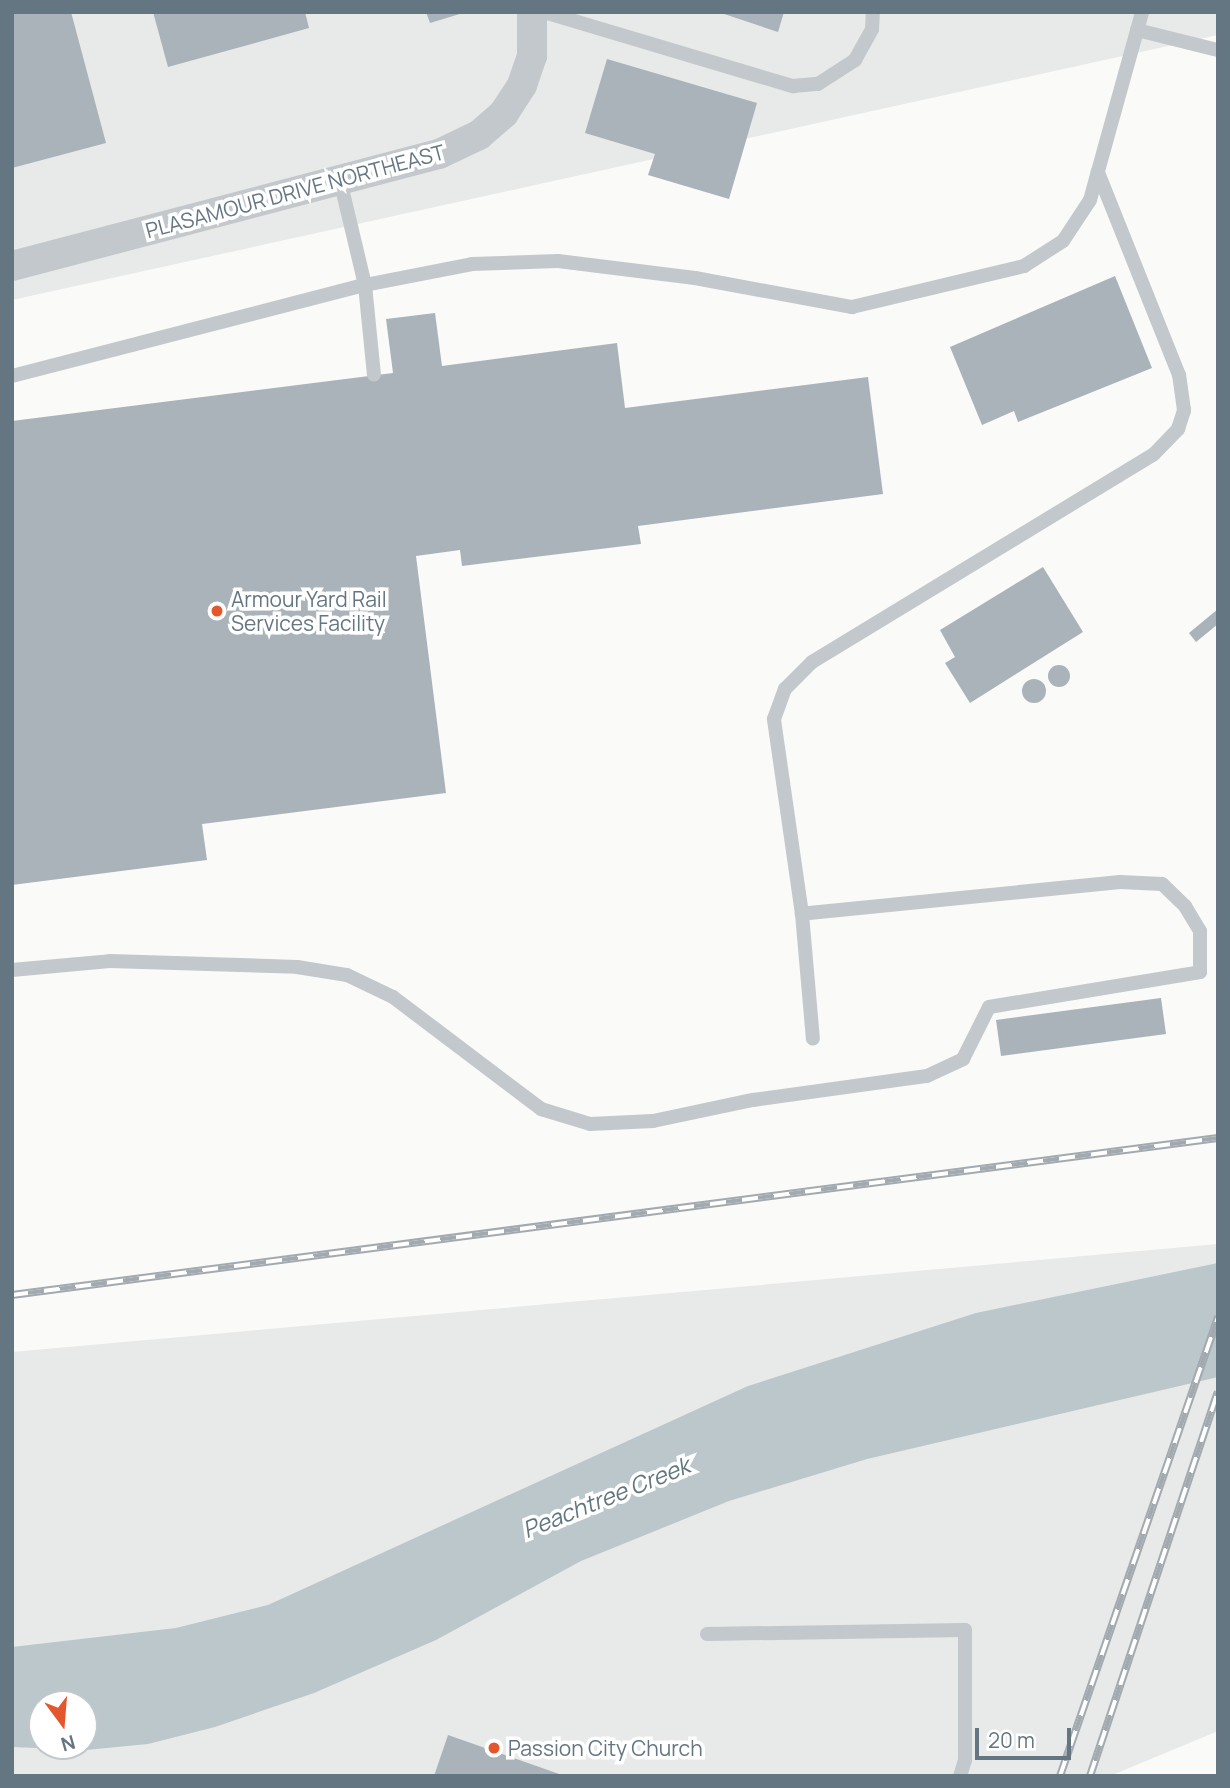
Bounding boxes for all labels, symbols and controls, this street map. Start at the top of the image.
street label: PLASAMOUR DRIVE NORTHEAST [143,139,447,243]
place label: Armour Yard Rail Services Facility [231,586,387,636]
marker: Armour Yard Rail Services Facility [209,603,225,619]
water label: Peachtree Creek [518,1451,694,1543]
north arrow [28,1690,98,1760]
scale bar [978,1714,1074,1758]
text: 20 m [988,1726,1035,1754]
text: N [58,1729,78,1758]
place label: Passion City Church [508,1735,703,1761]
marker: Passion City Church [486,1740,502,1756]

